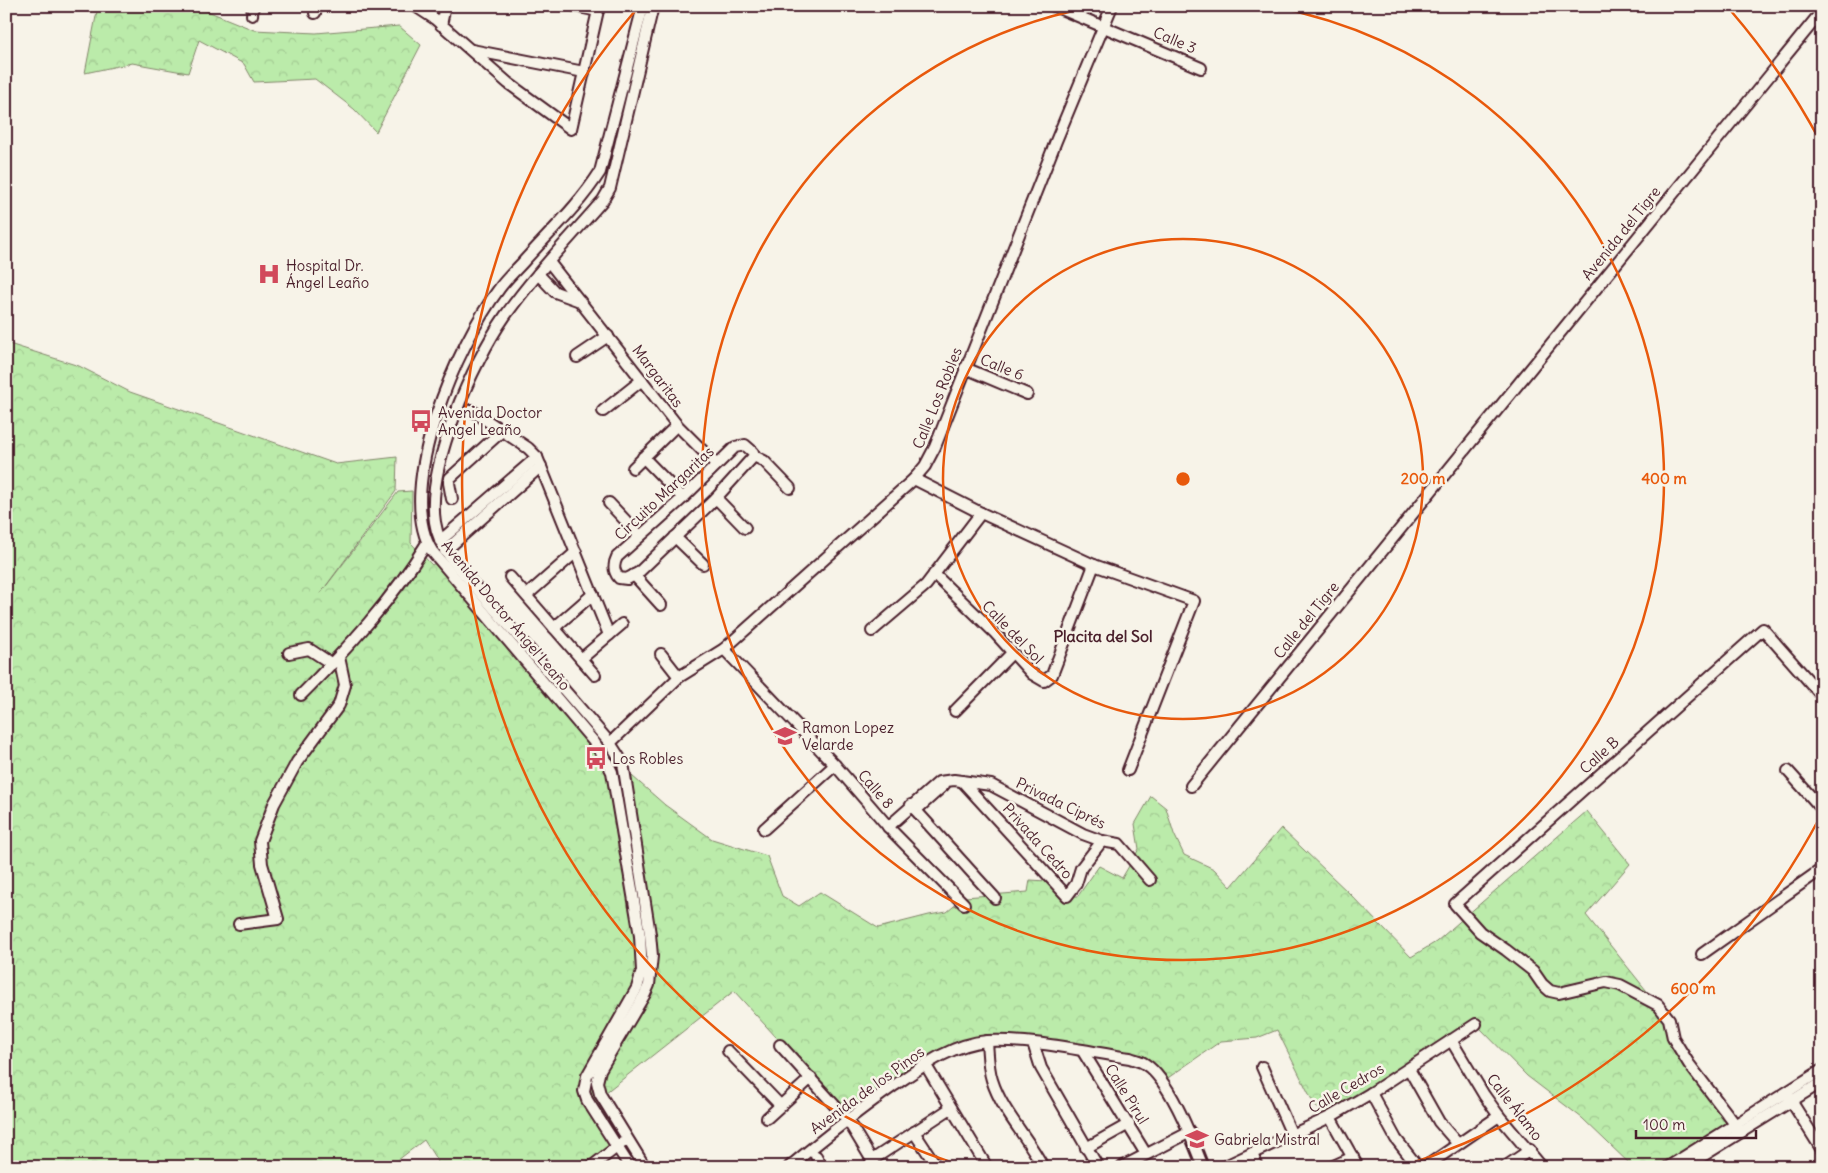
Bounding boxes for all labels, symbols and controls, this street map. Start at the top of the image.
street label: Calle 3 [1150,22,1200,58]
street label: Avenida del Tigre [1577,182,1665,284]
place label: Hospital Dr. Ángel Leaño [286,256,369,292]
hospital icon: Hospital Dr. Ángel Leaño [256,261,282,287]
street label: Margaritas [628,341,688,411]
street label: Calle Los Robles [908,344,966,452]
street label: Calle 6 [977,350,1027,384]
place label: Avenida Doctor Angel Leaño [438,403,542,439]
bus stop icon: Avenida Doctor Angel Leaño [408,408,434,434]
street label: Circuito Margaritas [610,442,718,544]
text: 200 m [1401,469,1445,488]
text: 400 m [1641,469,1687,488]
centre of rings [1174,470,1192,488]
street label: Avenida Doctor Ángel Leaño [437,536,575,694]
street label: Calle del Tigre [1269,578,1343,662]
street label: Calle del Sol [978,596,1048,668]
district label: Placita del Sol [1053,626,1153,646]
place label: Ramon Lopez Velarde [802,718,894,754]
school or university icon: Ramon Lopez Velarde [772,723,798,749]
street label: Calle B [1575,732,1623,778]
bus stop icon: Los Robles [583,745,609,771]
place label: Los Robles [612,749,683,768]
street label: Calle 8 [854,766,898,812]
street label: Privada Ciprés [1013,773,1109,833]
street label: Privada Cedro [999,799,1077,883]
text: 600 m [1670,979,1716,998]
street label: Avenida de los Pinos [806,1042,928,1138]
street label: Calle Cedros [1305,1059,1387,1117]
street label: Calle Pirul [1101,1060,1153,1128]
street label: Calle Álamo [1483,1070,1547,1144]
scale bar [1636,1108,1756,1140]
text: 100 m [1643,1115,1685,1134]
school or university icon: Gabriela Mistral [1184,1126,1210,1152]
place label: Gabriela Mistral [1214,1130,1320,1149]

